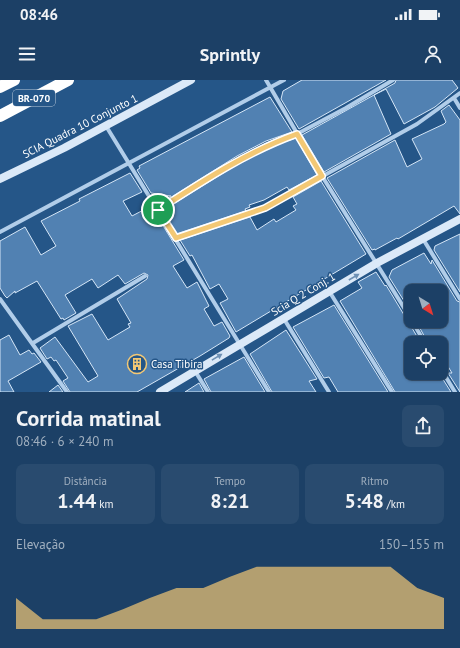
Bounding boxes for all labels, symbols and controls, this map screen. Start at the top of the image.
text: 08:46 [20,5,58,24]
icon: menu [16,43,38,65]
text: Sprintly [200,43,260,66]
icon: person [422,43,444,65]
road number: BR-070 [13,90,55,106]
street label: SCIA Quadra 10 Conjunto 1 [20,91,140,161]
pin [141,193,175,227]
icon: arrive [147,199,169,221]
street label: Scia Q 2 Conj. 1 [268,269,338,319]
one-way arrow [348,274,360,281]
north arrow [404,284,448,328]
map controls [404,284,448,380]
button: locate [404,336,448,380]
building icon: Casa Tibira [126,353,148,375]
one-way arrow [211,354,223,361]
place label: Casa Tibira [151,357,202,371]
text: Corrida matinal [16,404,161,432]
button: share [402,405,444,447]
text: 08:46 · 6 × 240 m [16,433,113,450]
text: Distância [64,474,107,488]
text: Tempo [214,474,246,488]
text: Ritmo [361,474,389,488]
text: 1.44 [57,488,96,514]
text: 8:21 [210,488,250,514]
text: 5:48 [344,488,384,514]
text: km [96,497,113,511]
text: /km [384,497,405,511]
text: Elevação [16,536,65,553]
text: 150–155 m [379,536,444,553]

